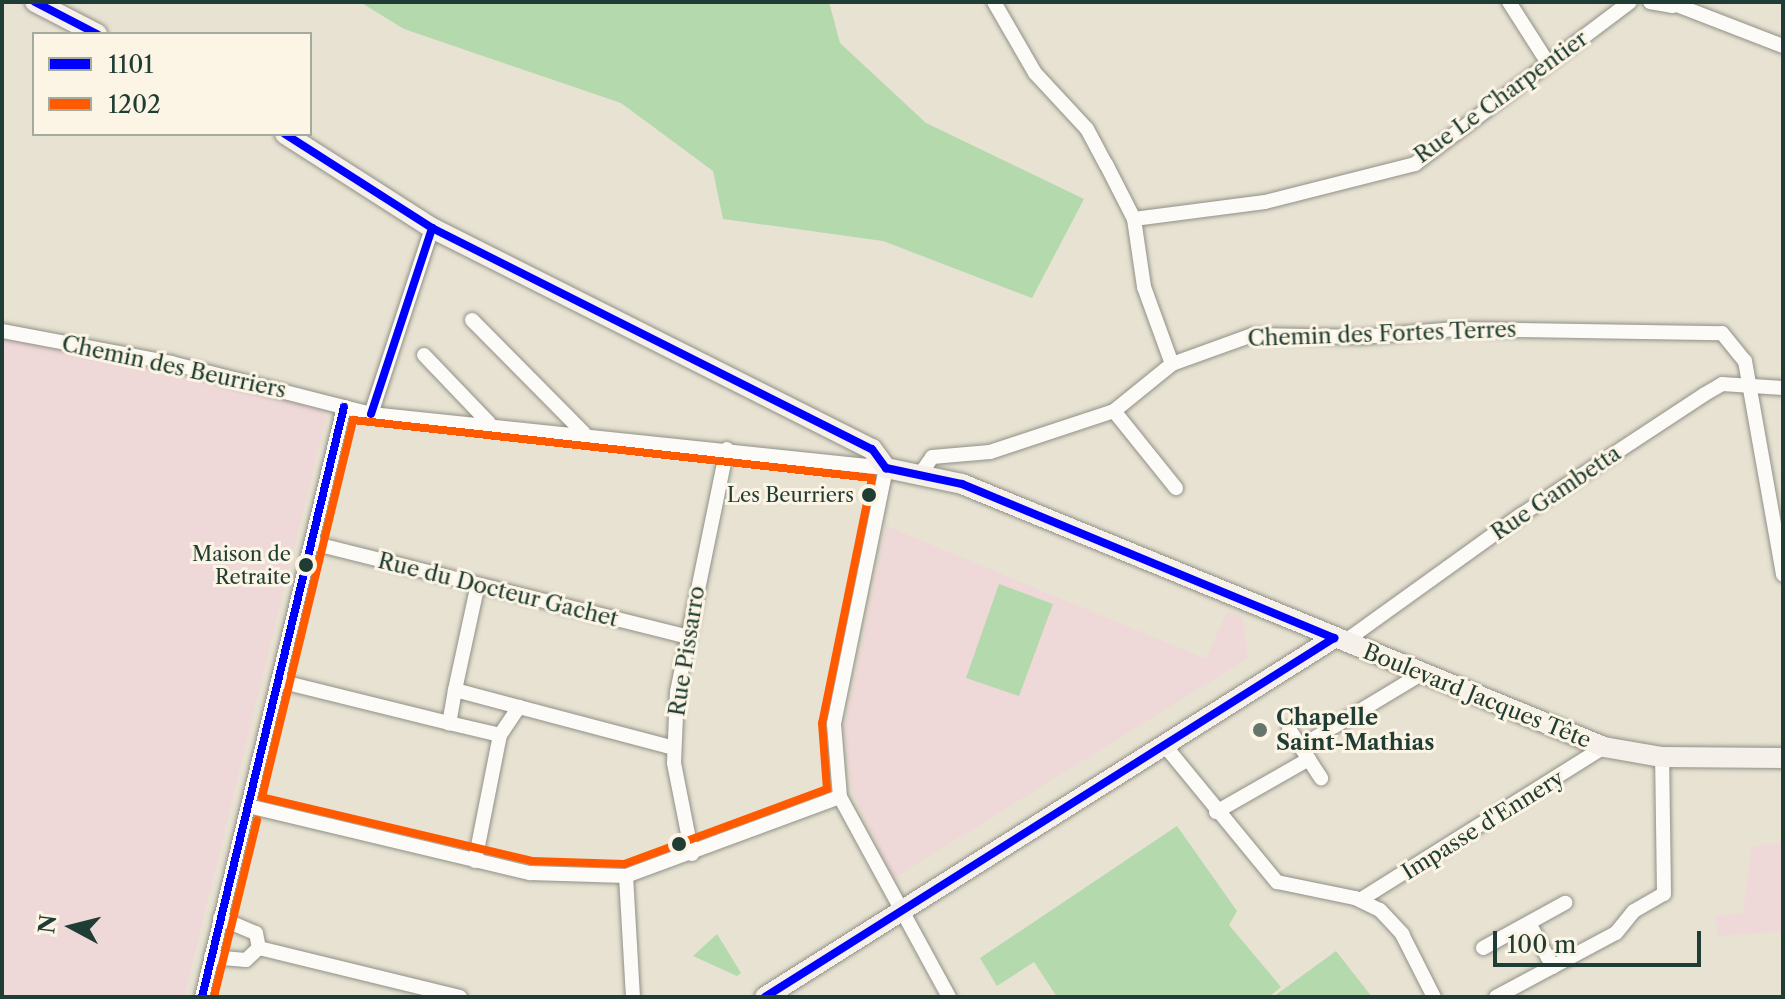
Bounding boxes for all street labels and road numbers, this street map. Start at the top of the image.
street label: Rue Le Charpentier [1409,25,1593,169]
street label: Chemin des Fortes Terres [1247,316,1517,352]
street label: Chemin des Beurriers [59,330,289,404]
street label: Rue Gambetta [1486,440,1626,546]
street label: Rue du Docteur Gachet [375,547,621,633]
street label: Rue Pissarro [664,584,710,718]
street label: Boulevard Jacques Tête [1359,638,1595,754]
street label: Impasse d'Ennery [1397,765,1569,885]

